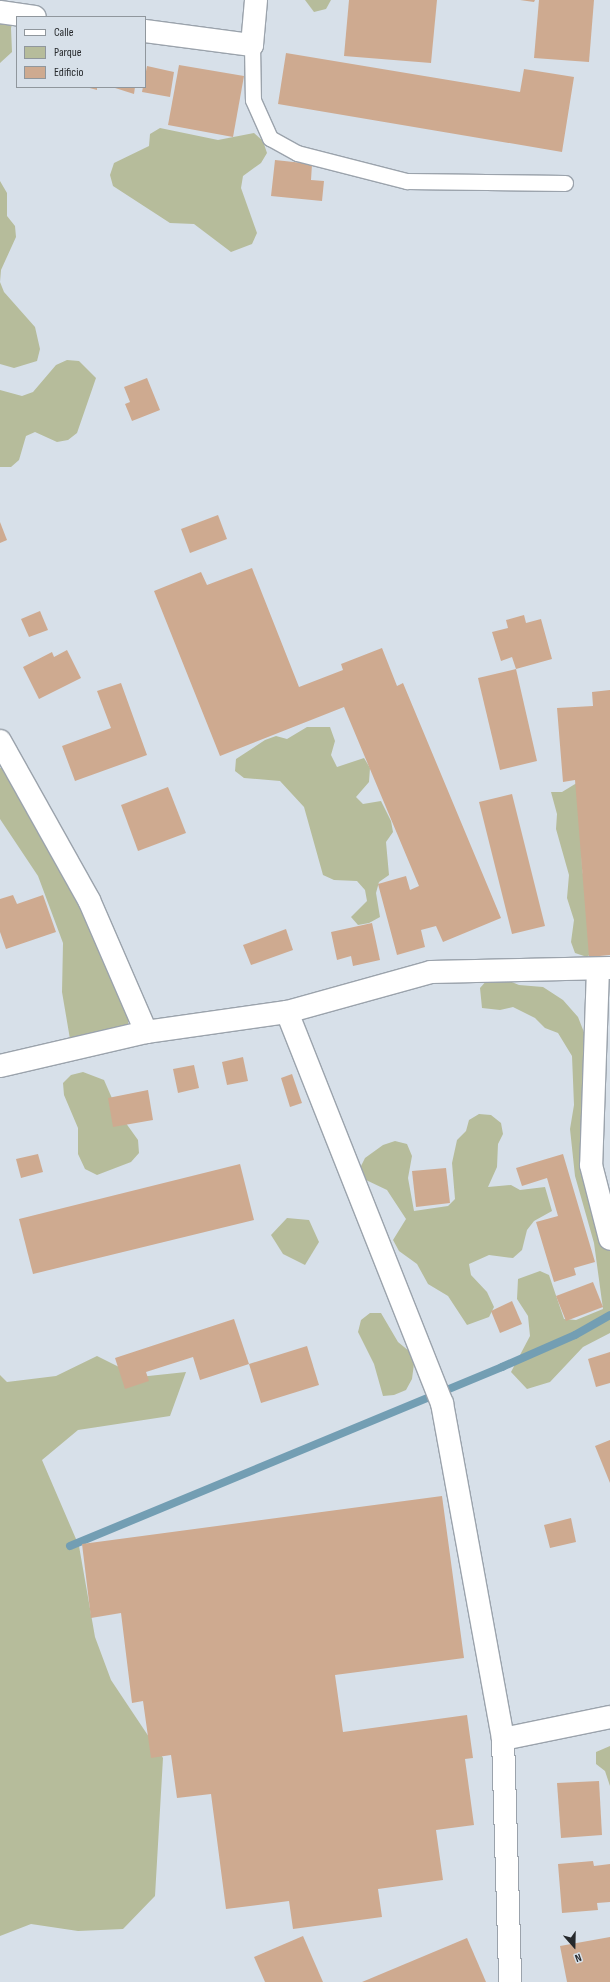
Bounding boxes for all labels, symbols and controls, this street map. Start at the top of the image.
legend [16,16,146,88]
text: Calle [54,25,74,40]
text: Parque [54,45,82,60]
text: Edificio [54,65,83,80]
north arrow [554,1926,594,1966]
text: N [573,1951,583,1965]

